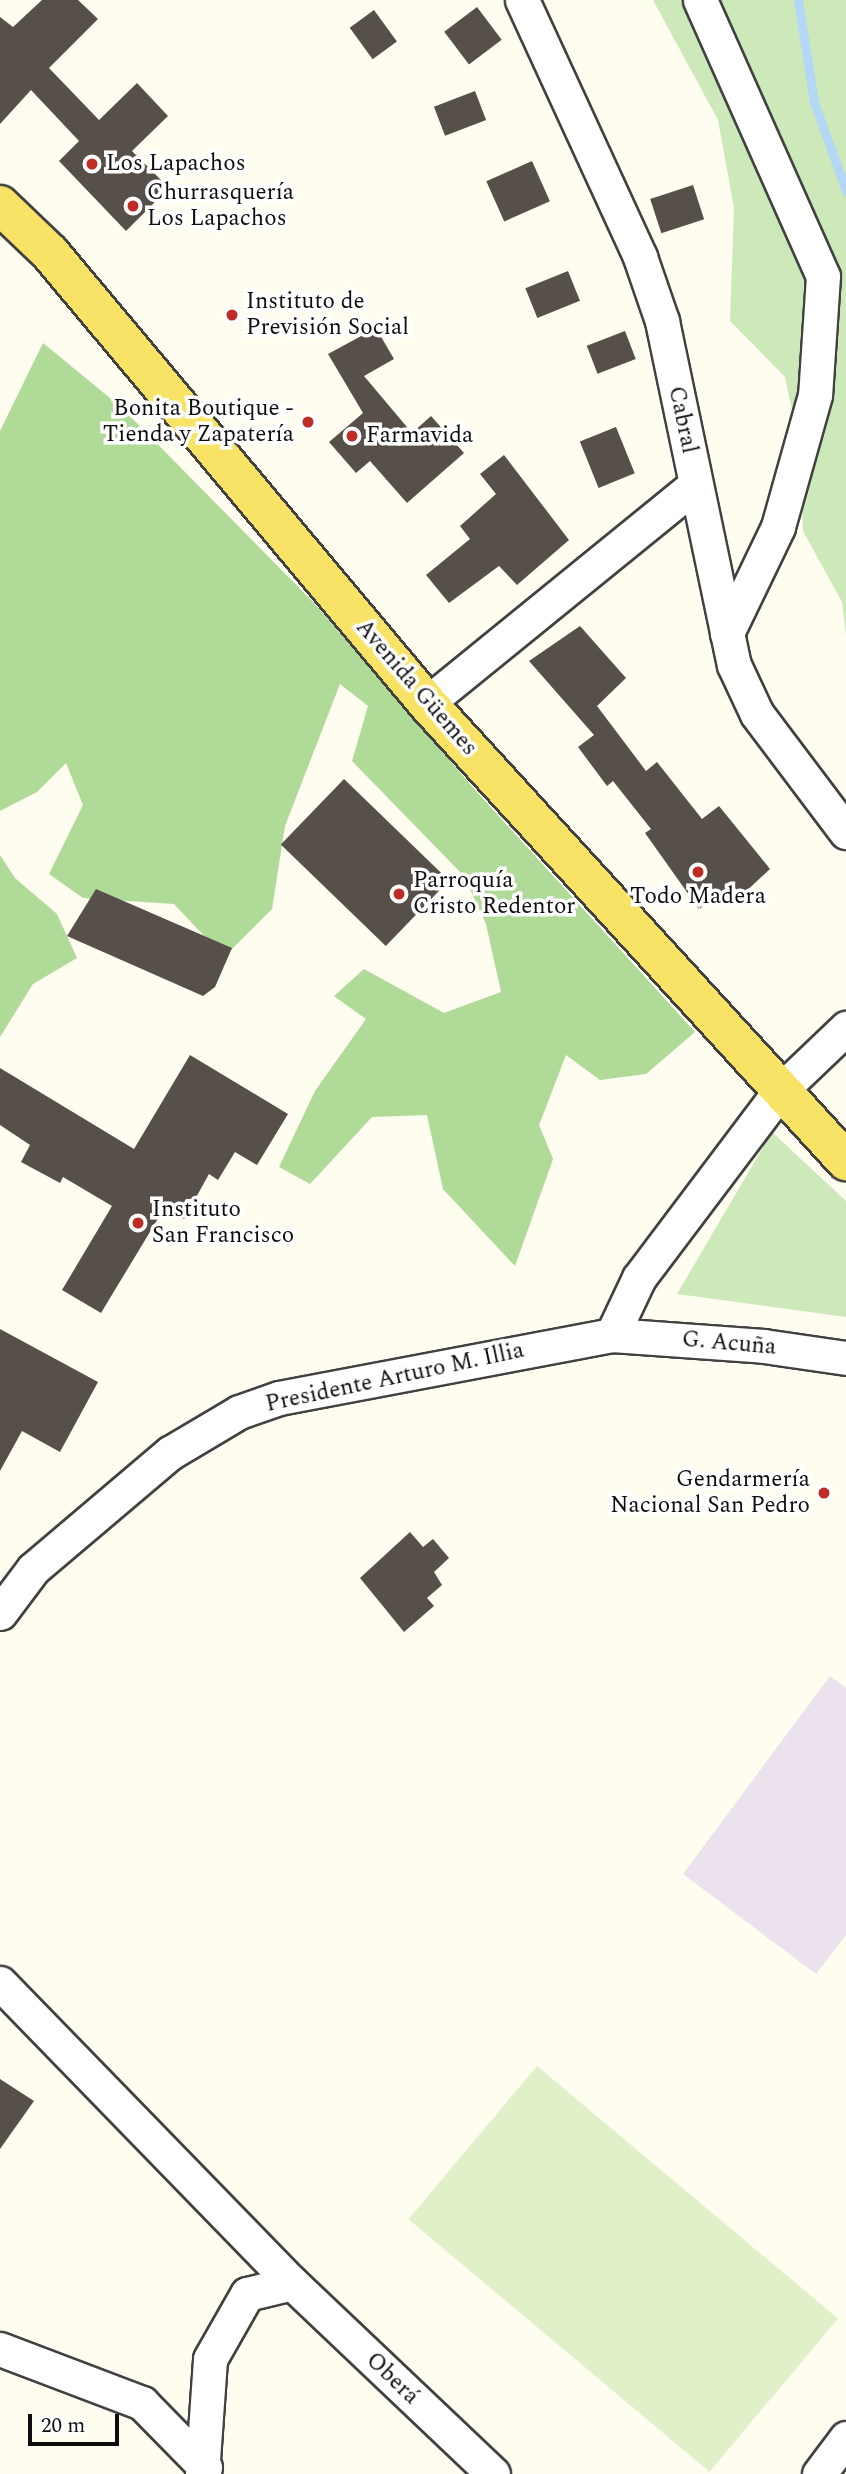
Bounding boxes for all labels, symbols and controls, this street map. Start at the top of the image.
place label: Los Lapachos [106,150,246,178]
marker: Los Lapachos [84,156,100,172]
place label: Churrasquería Los Lapachos [147,179,294,233]
marker: Churrasquería Los Lapachos [125,198,141,214]
place label: Instituto de Previsión Social [246,288,409,342]
marker: Instituto de Previsión Social [224,307,240,323]
street label: Cabral [661,384,703,456]
place label: Bonita Boutique - Tienda y Zapatería [103,395,294,449]
marker: Bonita Boutique - Tienda y Zapatería [300,414,316,430]
place label: Farmavida [366,422,473,450]
marker: Farmavida [344,428,360,444]
street label: Avenida Güemes [349,614,483,762]
marker: Todo Madera [690,864,706,880]
place label: Parroquía Cristo Redentor [413,867,575,921]
place label: Todo Madera [630,883,766,911]
marker: Parroquía Cristo Redentor [391,886,407,902]
place label: Instituto San Francisco [152,1196,294,1250]
marker: Instituto San Francisco [130,1215,146,1231]
street label: G. Acuña [681,1326,777,1362]
street label: Presidente Arturo M. Illia [263,1337,527,1419]
place label: Gendarmería Nacional San Pedro [610,1466,810,1520]
marker: Gendarmería Nacional San Pedro [816,1485,832,1501]
street label: Oberá [360,2347,424,2411]
scale bar [32,2400,122,2444]
text: 20 m [41,2410,85,2442]

